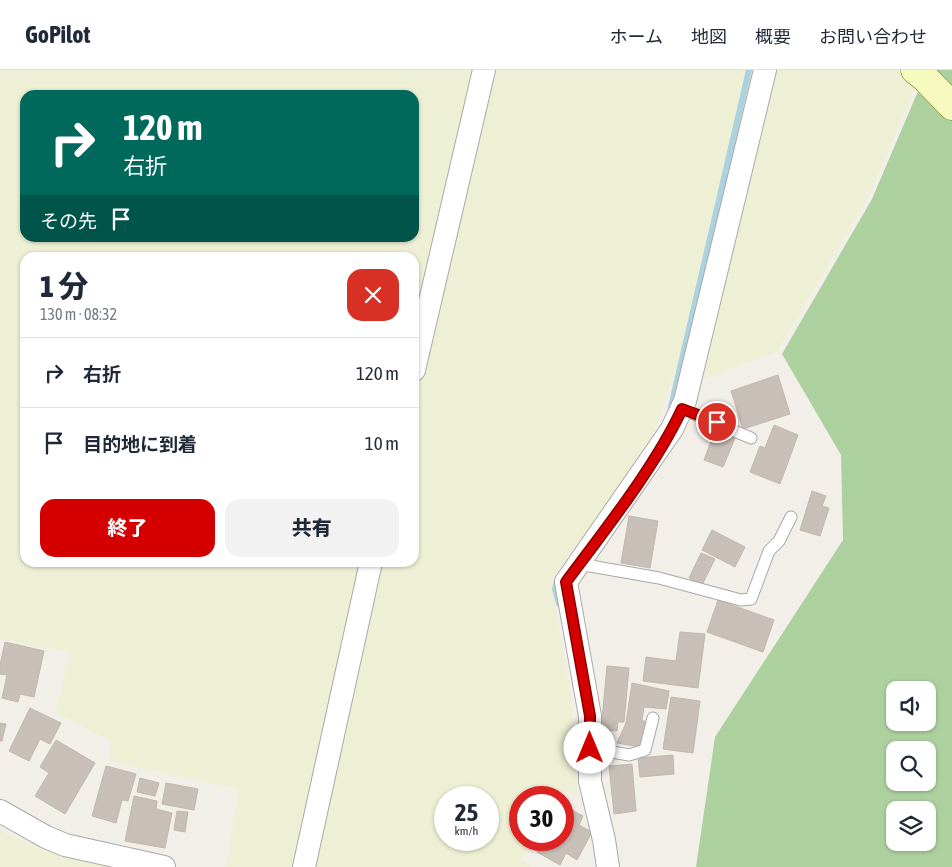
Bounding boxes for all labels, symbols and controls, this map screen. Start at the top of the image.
text: GoPilot [25,21,90,48]
text: ホーム [610,26,663,47]
text: 地図 [691,26,727,47]
text: 概要 [755,26,791,47]
text: お問い合わせ [819,26,927,47]
text: 120 m [123,107,202,147]
icon: right [40,110,105,175]
text: 右折 [123,153,167,179]
icon: arrive [107,205,135,233]
text: その先 [40,210,97,232]
text: 1 分 [40,269,88,303]
button: close [347,269,399,321]
text: 130 m · 08:32 [40,305,117,323]
icon: right [40,359,68,387]
text: 120 m [356,362,399,384]
text: 右折 [83,363,121,385]
pin [696,401,738,443]
icon: arrive [703,408,731,436]
icon: arrive [40,429,68,457]
text: 10 m [365,432,399,454]
text: 目的地に到着 [83,433,197,455]
button: 終了 [40,499,215,557]
button: 共有 [225,499,399,557]
map controls [886,681,936,851]
button: sound [886,681,936,731]
position arrow [563,721,615,773]
button: search [886,741,936,791]
speed limit sign: 30 [509,786,574,851]
text: 25 [455,798,478,826]
button: layers [886,801,936,851]
text: km/h [455,824,478,838]

